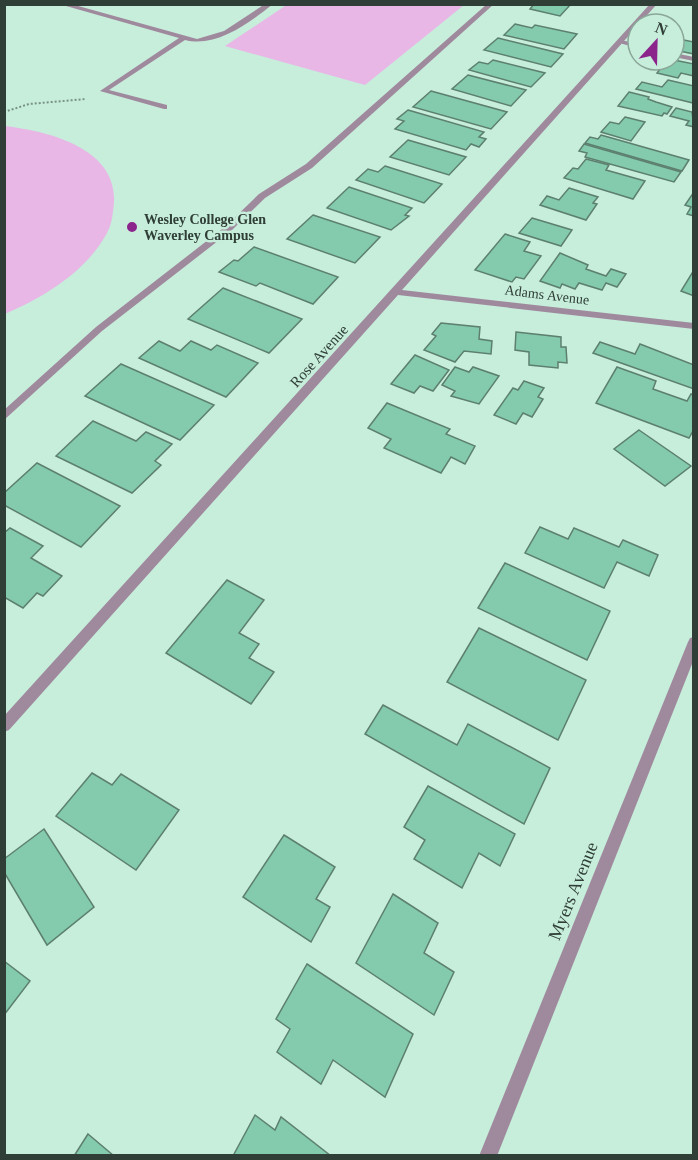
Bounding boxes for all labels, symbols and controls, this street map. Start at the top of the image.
north arrow [626,12,686,72]
text: N [653,19,670,39]
place label: Wesley College Glen Waverley Campus [144,212,266,243]
marker: Wesley College Glen Waverley Campus [125,220,139,234]
street label: Adams Avenue [504,282,590,308]
street label: Rose Avenue [287,321,351,391]
street label: Myers Avenue [544,839,602,943]

